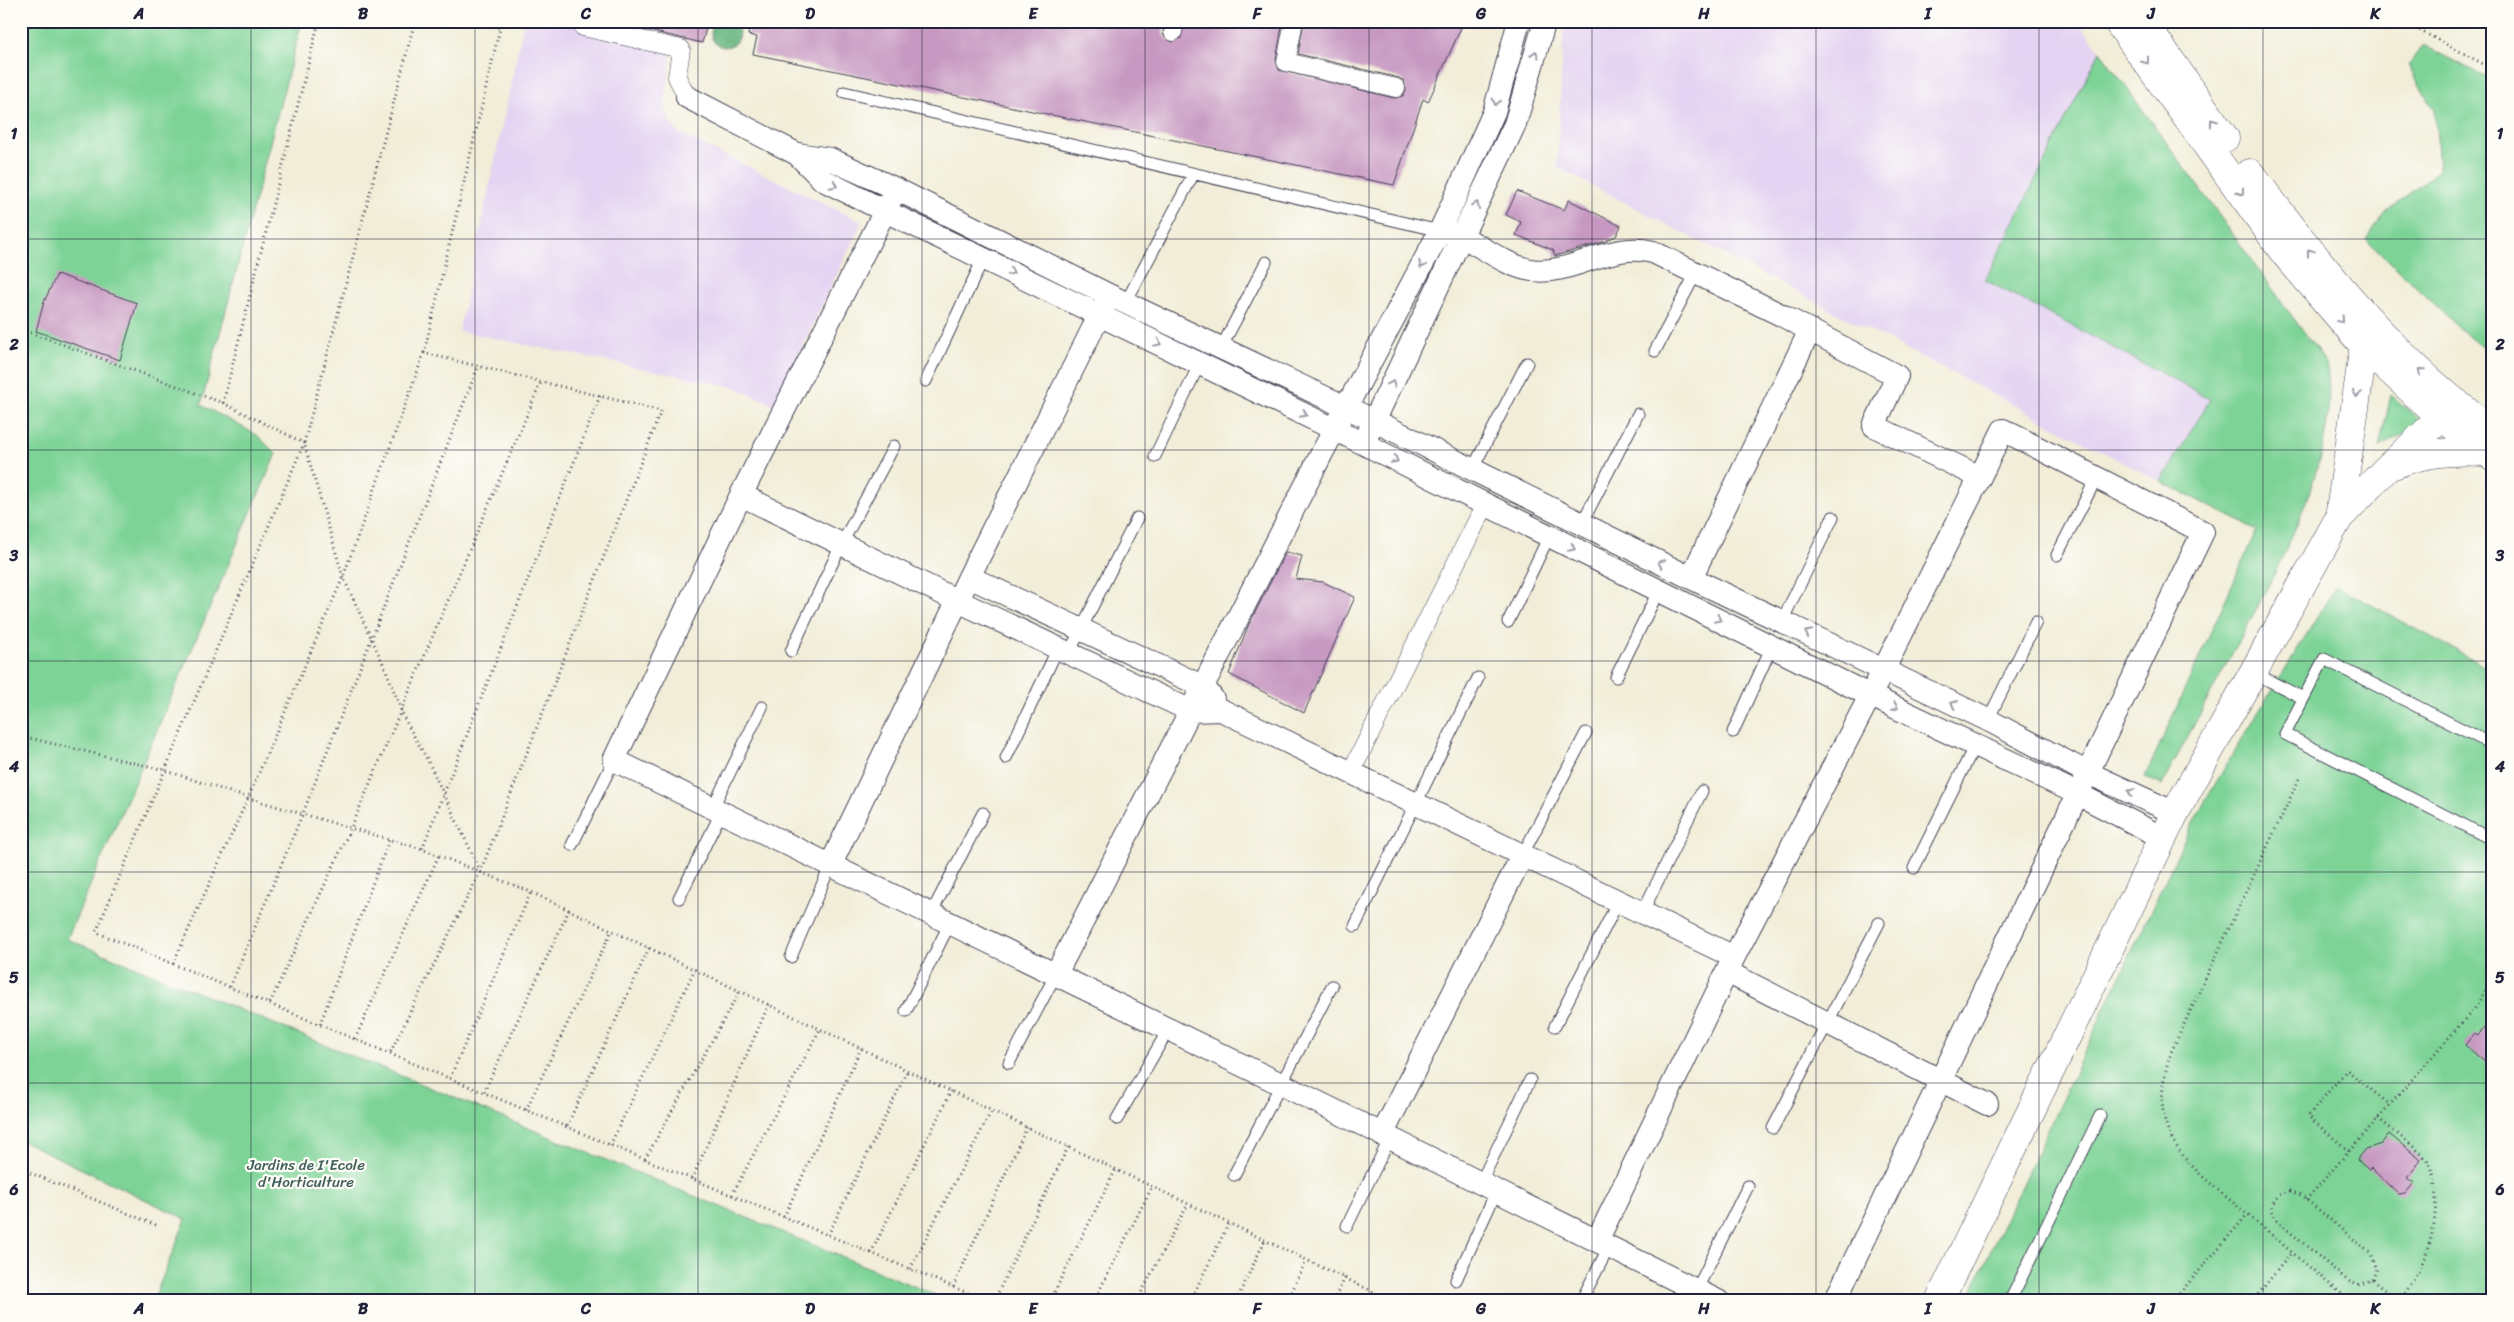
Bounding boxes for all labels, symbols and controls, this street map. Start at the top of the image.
text: A [133,0,144,28]
text: B [358,0,369,28]
text: C [580,0,592,28]
text: D [805,0,815,28]
text: E [1029,0,1039,28]
text: F [1252,0,1263,28]
text: G [1475,0,1487,28]
text: H [1697,0,1710,28]
text: I [1924,0,1933,28]
text: J [2146,0,2156,28]
text: K [2369,0,2381,28]
one-way arrow [1530,51,1540,59]
one-way arrow [2140,55,2149,65]
one-way arrow [1492,97,1502,105]
one-way arrow [2210,118,2219,127]
text: 1 [11,119,18,148]
text: 1 [2497,119,2504,148]
one-way arrow [829,179,838,189]
one-way arrow [2235,186,2244,196]
one-way arrow [1470,201,1480,210]
one-way arrow [2308,249,2316,258]
one-way arrow [1418,260,1428,269]
one-way arrow [1006,266,1015,276]
one-way arrow [2336,314,2345,323]
text: 2 [8,330,19,359]
text: 2 [2494,330,2505,359]
one-way arrow [1152,336,1161,346]
one-way arrow [2417,368,2426,377]
one-way arrow [1386,380,1396,389]
one-way arrow [2352,389,2362,398]
one-way arrow [1298,408,1307,418]
one-way arrow [1390,454,1399,464]
text: 3 [9,541,19,570]
text: 3 [2495,541,2505,570]
one-way arrow [1567,542,1576,552]
one-way arrow [1657,559,1666,569]
one-way arrow [1713,613,1722,624]
one-way arrow [1804,630,1813,640]
one-way arrow [1950,700,1959,711]
one-way arrow [1890,701,1899,712]
text: 4 [8,752,19,781]
text: 4 [2494,752,2505,781]
one-way arrow [2127,789,2136,799]
text: 5 [9,963,19,992]
text: 5 [2495,963,2505,992]
park label: Jardins de I'Ecole d'Horticulture [246,1152,365,1195]
text: 6 [8,1175,19,1204]
text: 6 [2494,1175,2505,1204]
text: A [133,1294,144,1322]
text: B [358,1294,369,1322]
text: C [580,1294,592,1322]
text: D [805,1294,815,1322]
text: E [1029,1294,1039,1322]
text: F [1252,1294,1263,1322]
text: G [1475,1294,1487,1322]
text: H [1697,1294,1710,1322]
text: I [1924,1294,1933,1322]
text: J [2146,1294,2156,1322]
text: K [2369,1294,2381,1322]

